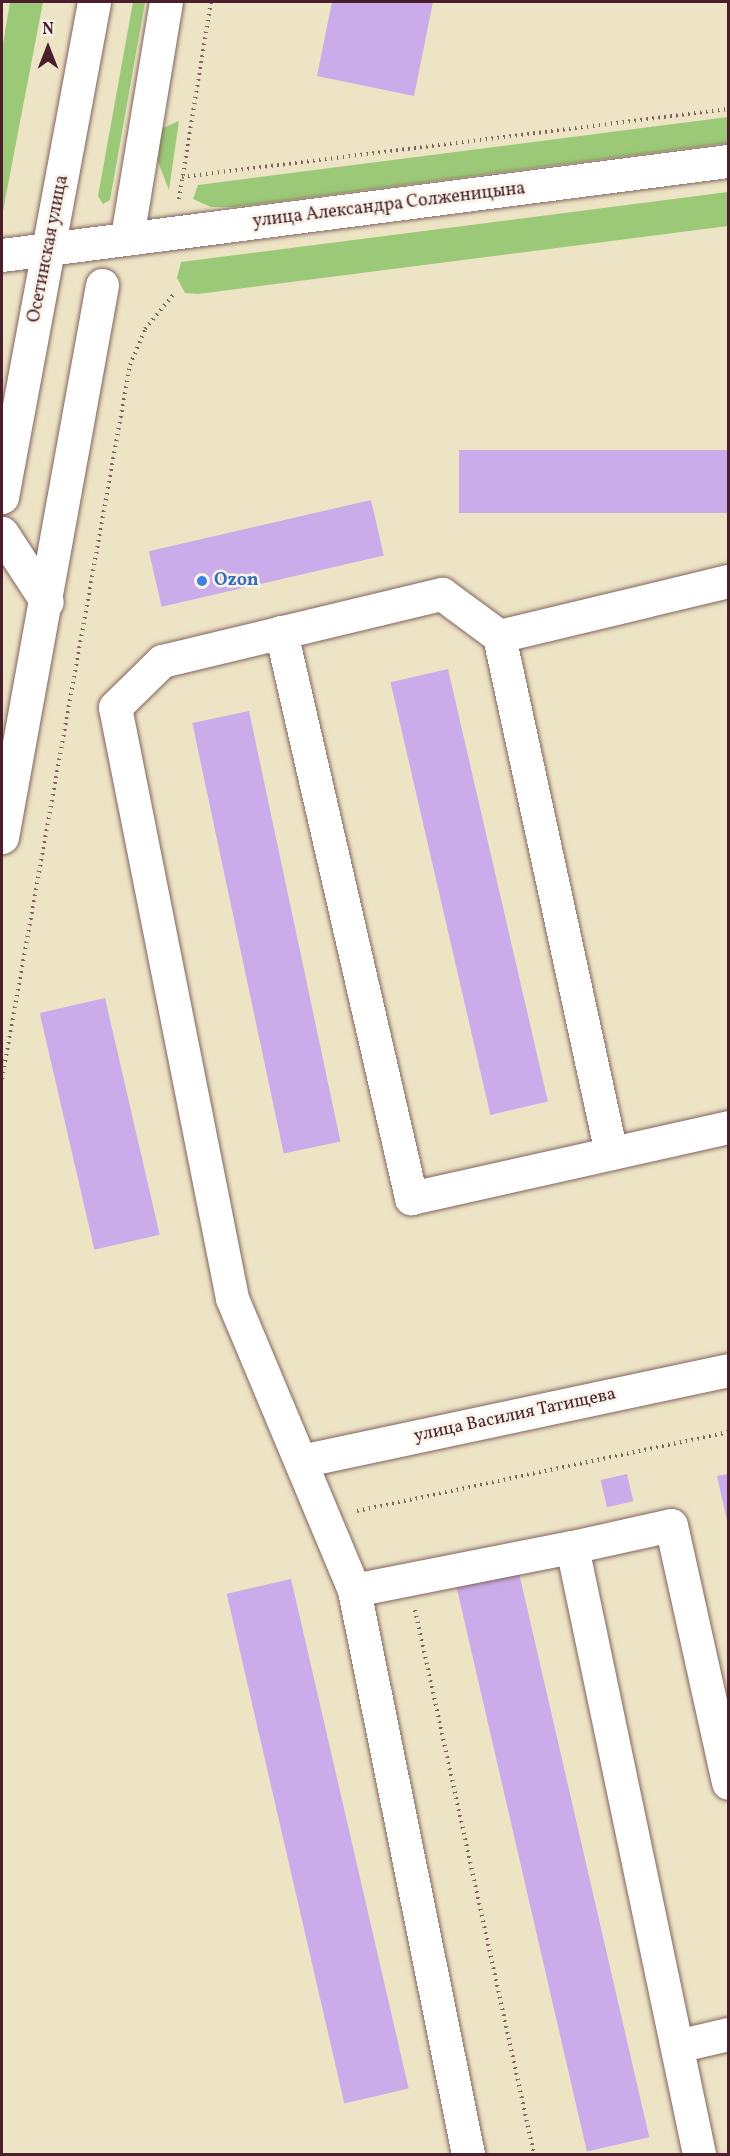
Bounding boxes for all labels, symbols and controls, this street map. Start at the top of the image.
north arrow [18,18,78,78]
text: N [42,19,54,41]
street label: Осетинская улица [24,173,74,325]
street label: улица Александра Солженицына [251,179,527,233]
place label: Ozon [214,570,259,592]
marker: Ozon [195,574,209,588]
street label: улица Василия Татищева [412,1384,618,1448]

